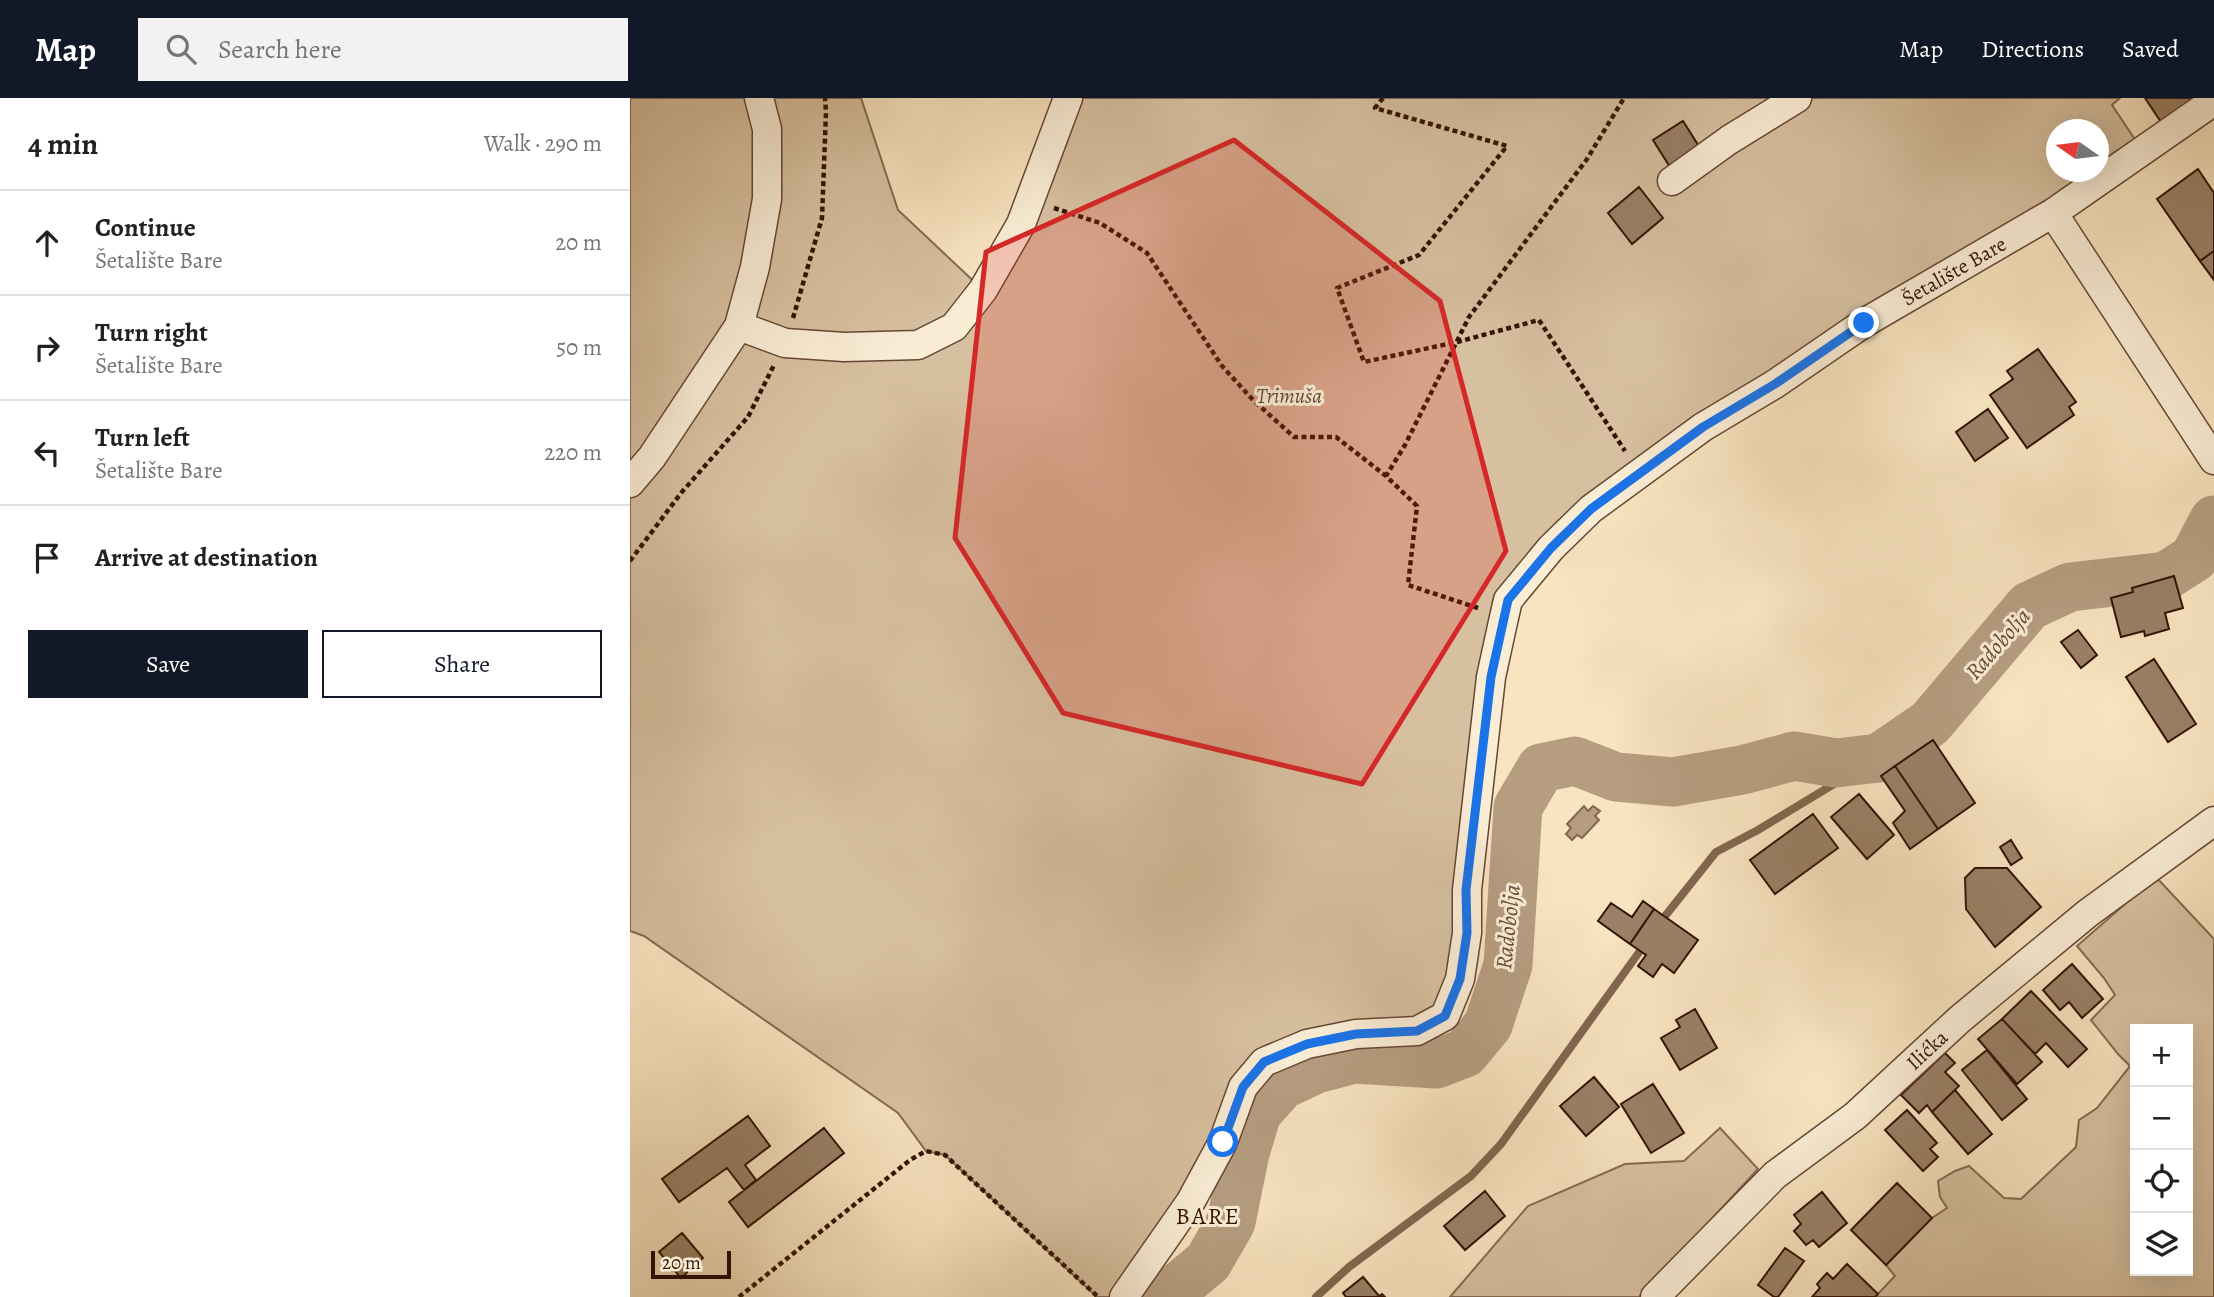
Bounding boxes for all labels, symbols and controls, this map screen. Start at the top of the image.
search box [138,18,628,81]
text: Map [35,27,96,72]
icon: search [162,30,200,68]
text: Search here [218,32,342,67]
text: Map [1899,33,1943,65]
text: Directions [1981,33,2084,65]
text: Saved [2122,33,2179,65]
north arrow [2046,119,2109,182]
text: 4 min [28,124,98,164]
text: Walk · 290 m [484,128,602,159]
text: Continue [95,210,196,245]
icon: ahead [28,224,66,262]
text: 20 m [555,227,602,258]
street label: Šetalište Bare [1897,230,2011,312]
text: Šetalište Bare [95,245,222,276]
route end [1848,307,1879,338]
text: Turn right [95,315,208,350]
icon: right [28,329,66,367]
text: 50 m [556,332,602,363]
text: Šetalište Bare [95,350,222,381]
park label: Trimuša [1256,382,1322,410]
text: Turn left [95,420,190,455]
icon: left [28,434,66,472]
text: 220 m [544,437,602,468]
text: Šetalište Bare [95,455,222,486]
icon: arrive [28,539,66,577]
text: Arrive at destination [95,540,318,575]
water label: Radobolja [1958,601,2038,686]
button: Save [28,630,308,698]
button: Share [322,630,602,698]
water label: Radobolja [1488,883,1528,971]
street label: Ilićka [1900,1023,1954,1076]
map controls [2130,1024,2193,1276]
button: + [2130,1024,2193,1087]
button: − [2130,1087,2193,1150]
route start [1207,1126,1238,1157]
button: locate [2130,1150,2193,1213]
district label: BARE [1175,1200,1241,1232]
button: layers [2130,1213,2193,1276]
scale bar [651,1248,732,1280]
text: 20 m [662,1250,701,1276]

